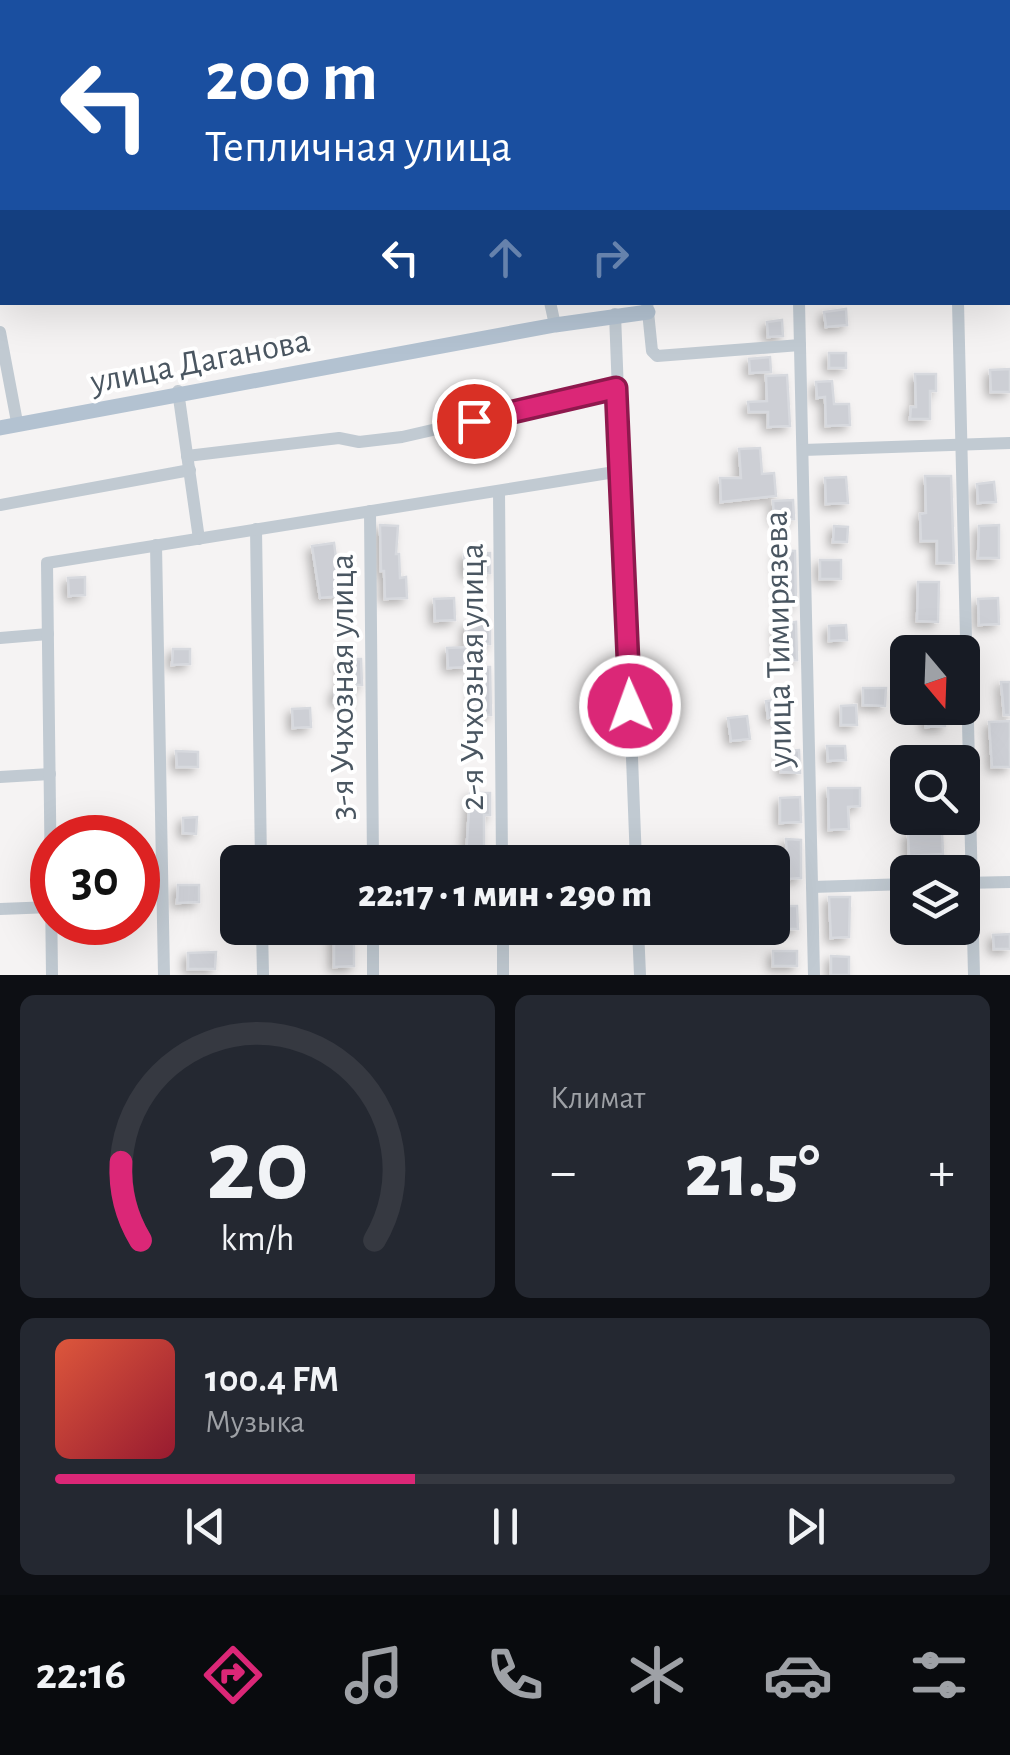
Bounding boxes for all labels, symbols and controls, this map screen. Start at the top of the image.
icon: left [40,40,170,170]
text: 200 m [205,43,378,113]
text: Тепличная улица [205,125,512,170]
icon: left [373,230,428,285]
icon: ahead [478,230,533,285]
icon: right [583,230,638,285]
street label: улица Даганова [87,323,313,400]
pin [432,379,517,464]
icon: arrive [447,394,502,449]
street label: улица Тимирязева [759,510,798,769]
street label: 2-я Учхозная улица [455,543,490,811]
street label: 3-я Учхозная улица [325,554,360,820]
north arrow [890,635,980,725]
map controls [890,635,980,945]
position arrow [578,654,682,758]
button: search [890,745,980,835]
speed limit sign: 30 [30,815,160,945]
button: layers [890,855,980,945]
text: 22:17 · 1 мин · 290 m [358,876,652,914]
text: Климат [550,1082,645,1114]
text: 20 [206,1115,309,1219]
text: 21.5° [685,1135,820,1210]
text: − [550,1145,576,1200]
text: + [929,1145,955,1200]
text: km/h [221,1221,294,1257]
text: 100.4 FM [205,1361,339,1399]
text: Музыка [205,1406,305,1438]
icon: previous [178,1499,233,1554]
icon: pause [478,1499,533,1554]
icon: next [778,1499,833,1554]
icon: directions [198,1640,268,1710]
icon: music [339,1640,409,1710]
icon: phone [480,1640,550,1710]
icon: climate [622,1640,692,1710]
icon: car [763,1640,833,1710]
icon: filters [904,1640,974,1710]
text: 22:16 [36,1652,126,1697]

